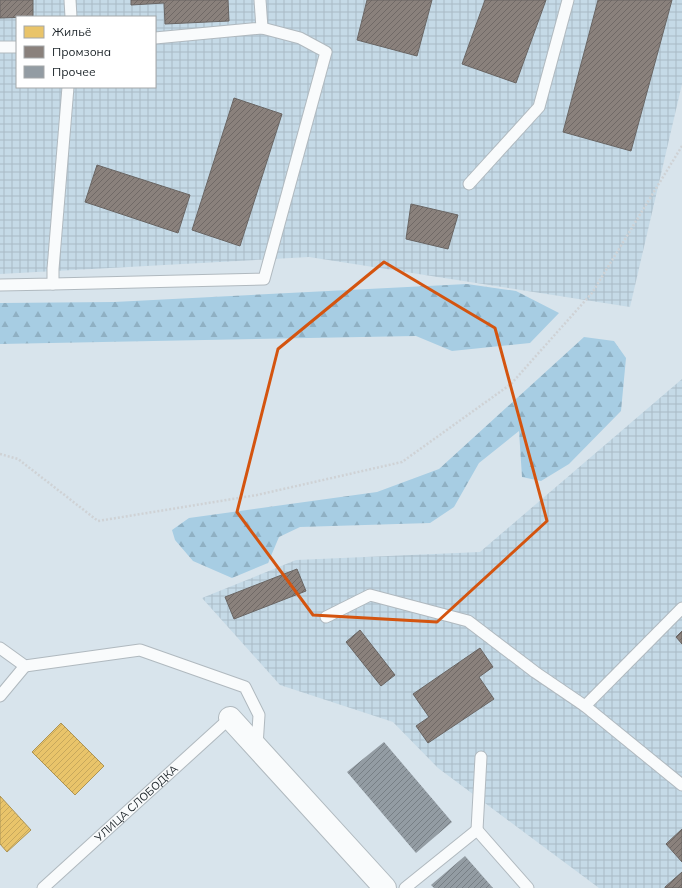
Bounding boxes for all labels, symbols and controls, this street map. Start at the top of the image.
legend [16,16,156,88]
text: Жильё [52,24,92,39]
text: Промзона [52,44,111,59]
text: Прочее [52,64,96,79]
street label: УЛИЦА СЛОБОДКА [91,762,181,845]

